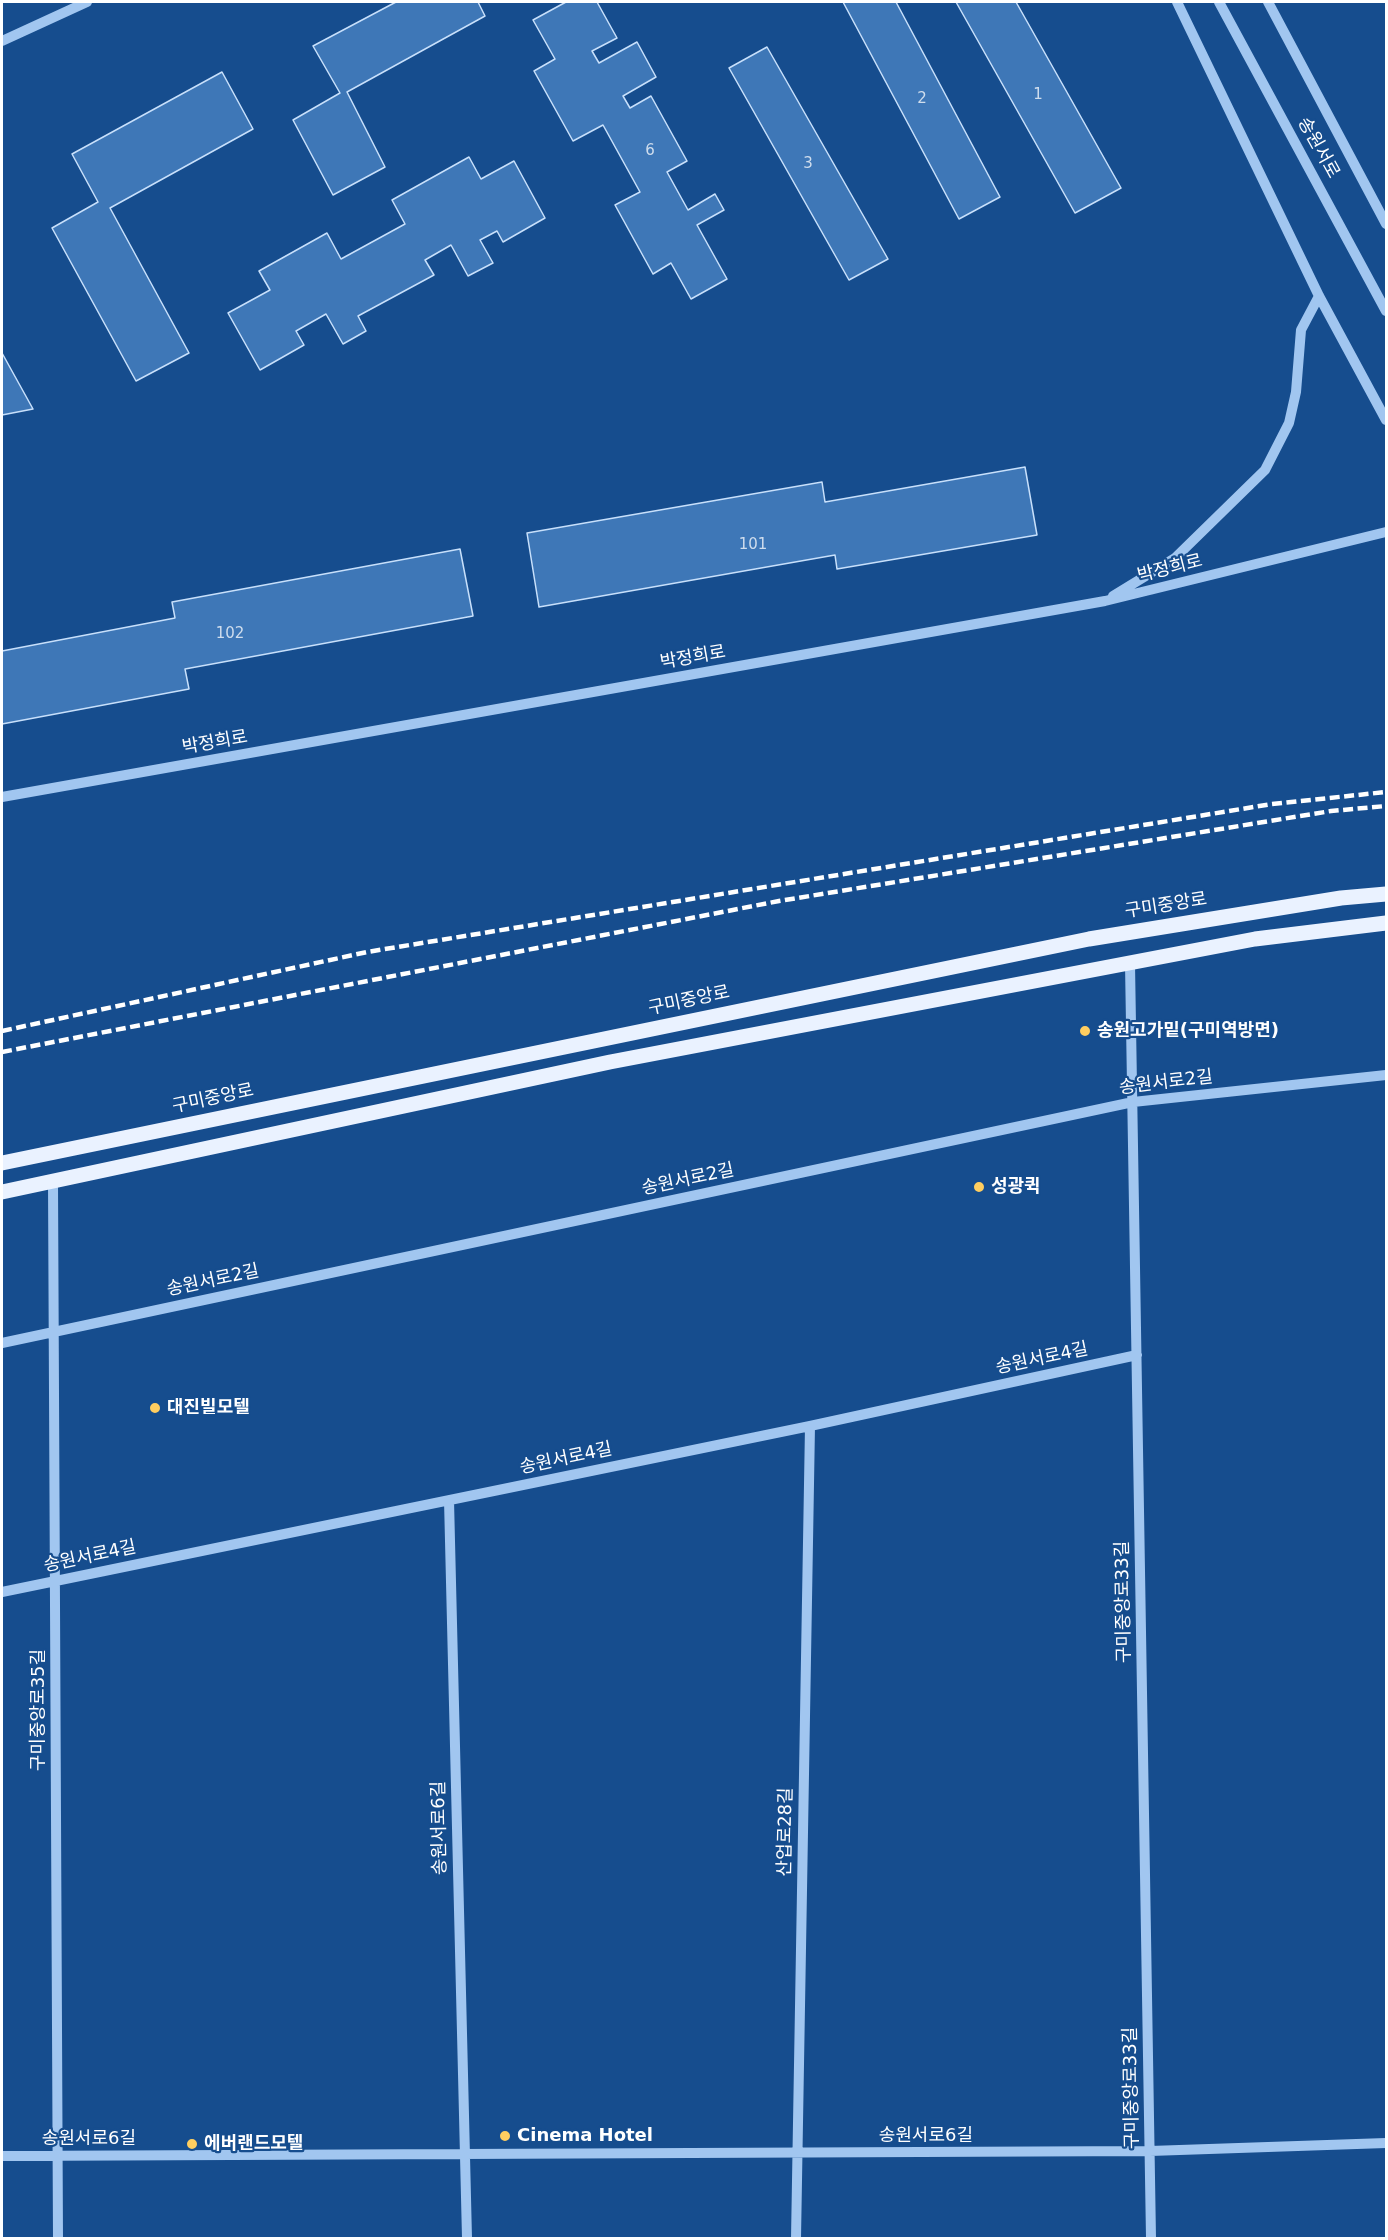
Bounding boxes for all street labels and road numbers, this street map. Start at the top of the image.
street label: 송원서로 [1292,114,1344,182]
street label: 박정희로 [1135,551,1205,587]
street label: 박정희로 [659,642,727,674]
street label: 박정희로 [181,727,249,759]
street label: 구미중앙로 [1123,889,1209,923]
street label: 구미중앙로 [646,982,732,1020]
street label: 송원서로2길 [1118,1067,1214,1099]
street label: 구미중앙로 [170,1080,256,1118]
street label: 송원서로2길 [640,1160,736,1200]
street label: 송원서로2길 [165,1261,261,1301]
street label: 송원서로4길 [994,1339,1090,1379]
street label: 송원서로4길 [518,1439,614,1479]
street label: 송원서로4길 [42,1537,138,1577]
street label: 구미중앙로33길 [1112,1541,1136,1663]
street label: 구미중앙로35길 [28,1649,50,1771]
street label: 송원서로6길 [428,1781,452,1875]
street label: 산업로28길 [774,1787,798,1877]
street label: 구미중앙로33길 [1120,2027,1144,2149]
street label: 송원서로6길 [879,2125,973,2147]
street label: 송원서로6길 [42,2128,136,2150]

